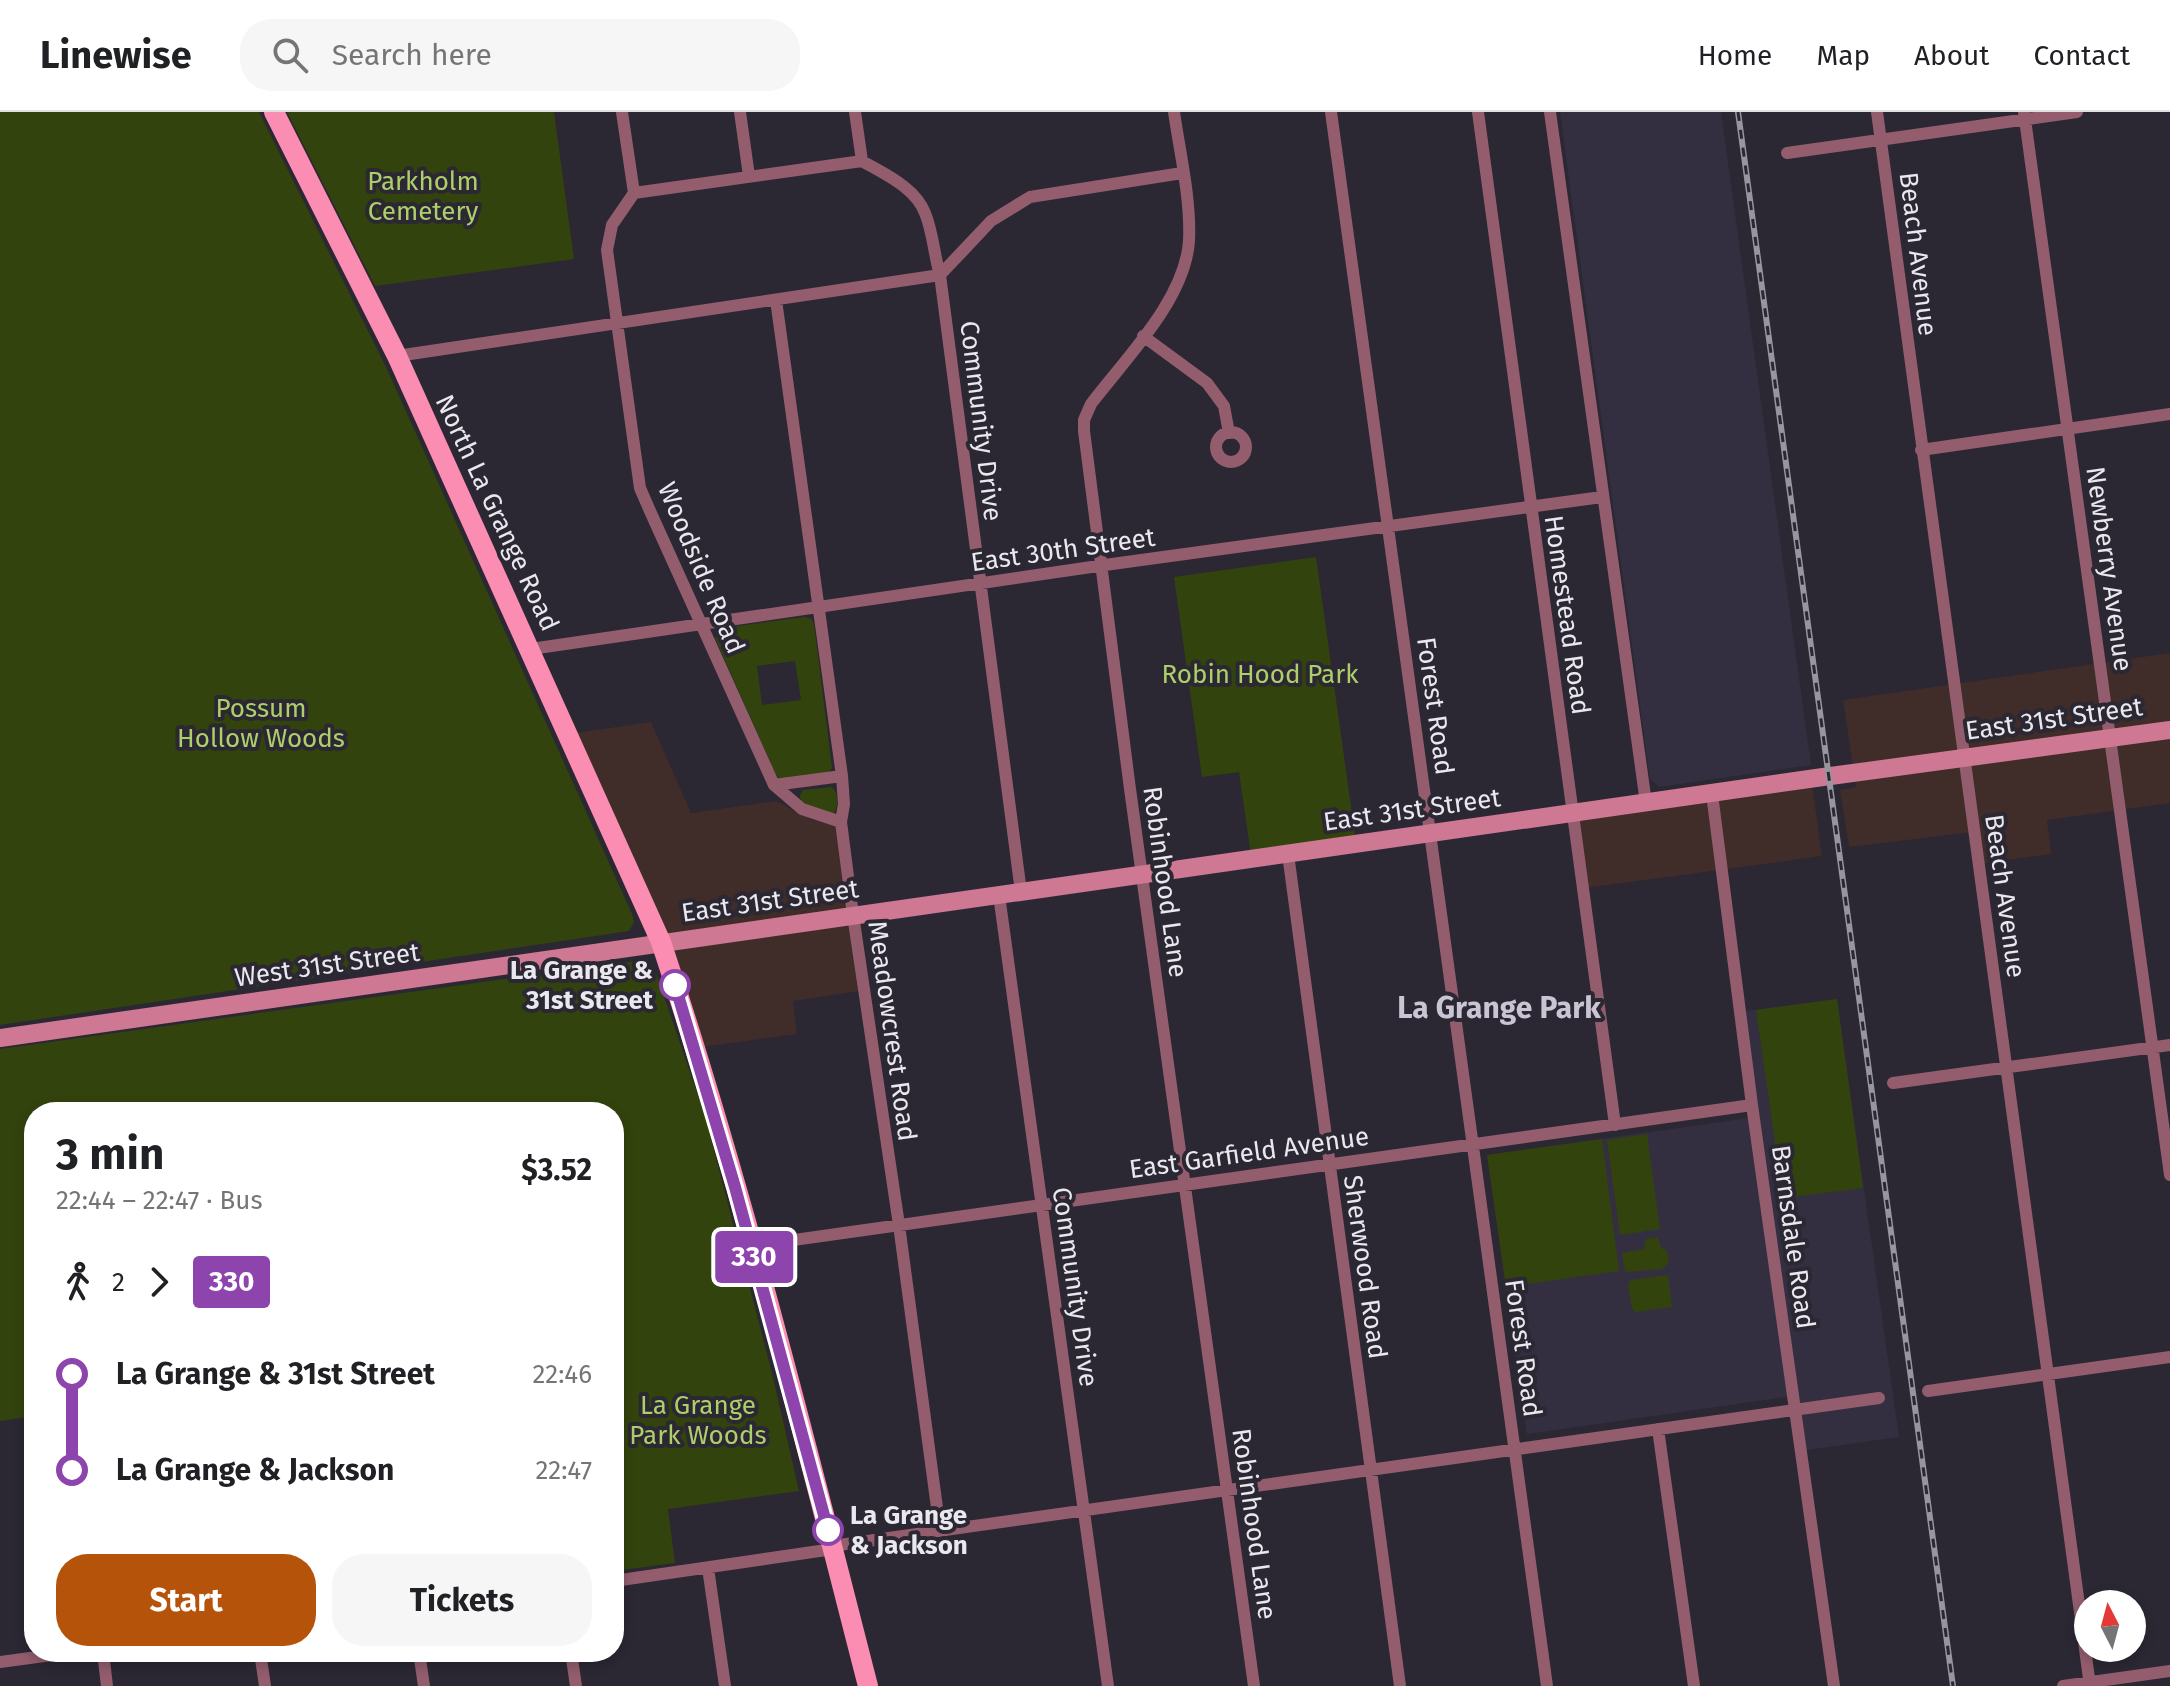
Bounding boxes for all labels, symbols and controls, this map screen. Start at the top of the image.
search box [240,19,800,91]
text: Linewise [40,32,192,78]
icon: search [268,33,312,77]
text: Search here [332,37,492,73]
text: Home [1698,39,1772,72]
text: Map [1816,39,1870,72]
text: About [1914,39,1989,72]
text: Contact [2033,39,2130,72]
park label: Parkholm Cemetery [367,166,479,227]
street label: Beach Avenue [1893,170,1943,338]
street label: Community Drive [953,319,1009,523]
street label: North La Grange Road [429,390,565,636]
street label: Newberry Avenue [2079,465,2139,673]
street label: Woodside Road [651,478,751,658]
street label: Homestead Road [1538,513,1596,717]
street label: East 30th Street [969,522,1158,578]
street label: Forest Road [1410,635,1460,777]
park label: Robin Hood Park [1161,659,1359,690]
street label: East 31st Street [1963,691,2145,747]
park label: Possum Hollow Woods [177,693,345,754]
street label: East 31st Street [1321,782,1503,838]
street label: Robinhood Lane [1136,784,1194,980]
street label: Beach Avenue [1978,812,2032,980]
street label: East 31st Street [679,873,861,929]
street label: Meadowcrest Road [861,919,923,1143]
street label: West 31st Street [233,937,422,993]
place label: La Grange & 31st Street [510,955,654,1016]
marker: La Grange & 31st Street [660,970,690,1000]
district label: La Grange Park [1397,990,1601,1026]
street label: East Garfield Avenue [1127,1121,1371,1185]
text: 3 min [56,1128,164,1181]
street label: Barnsdale Road [1765,1143,1821,1331]
text: $3.52 [521,1152,592,1188]
street label: Sherwood Road [1337,1173,1393,1361]
text: 22:44 – 22:47 · Bus [56,1185,263,1216]
street label: Community Drive [1046,1185,1104,1389]
line badge: 330 [708,1231,800,1283]
text: 330 [731,1240,777,1273]
icon: walk [56,1260,100,1304]
icon: forward [137,1260,181,1304]
text: 330 [209,1265,254,1298]
text: 2 [112,1267,125,1298]
street label: Forest Road [1498,1277,1548,1419]
text: La Grange & 31st Street [116,1356,435,1392]
text: 22:46 [532,1359,592,1390]
park label: La Grange Park Woods [629,1390,767,1451]
street label: Robinhood Lane [1225,1426,1283,1622]
text: La Grange & Jackson [116,1452,394,1488]
text: 22:47 [535,1455,592,1486]
place label: La Grange & Jackson [850,1500,968,1561]
marker: La Grange & Jackson [813,1515,843,1545]
button: Start [56,1554,316,1646]
button: Tickets [332,1554,592,1646]
north arrow [2074,1590,2146,1662]
map controls [2074,1590,2146,1662]

